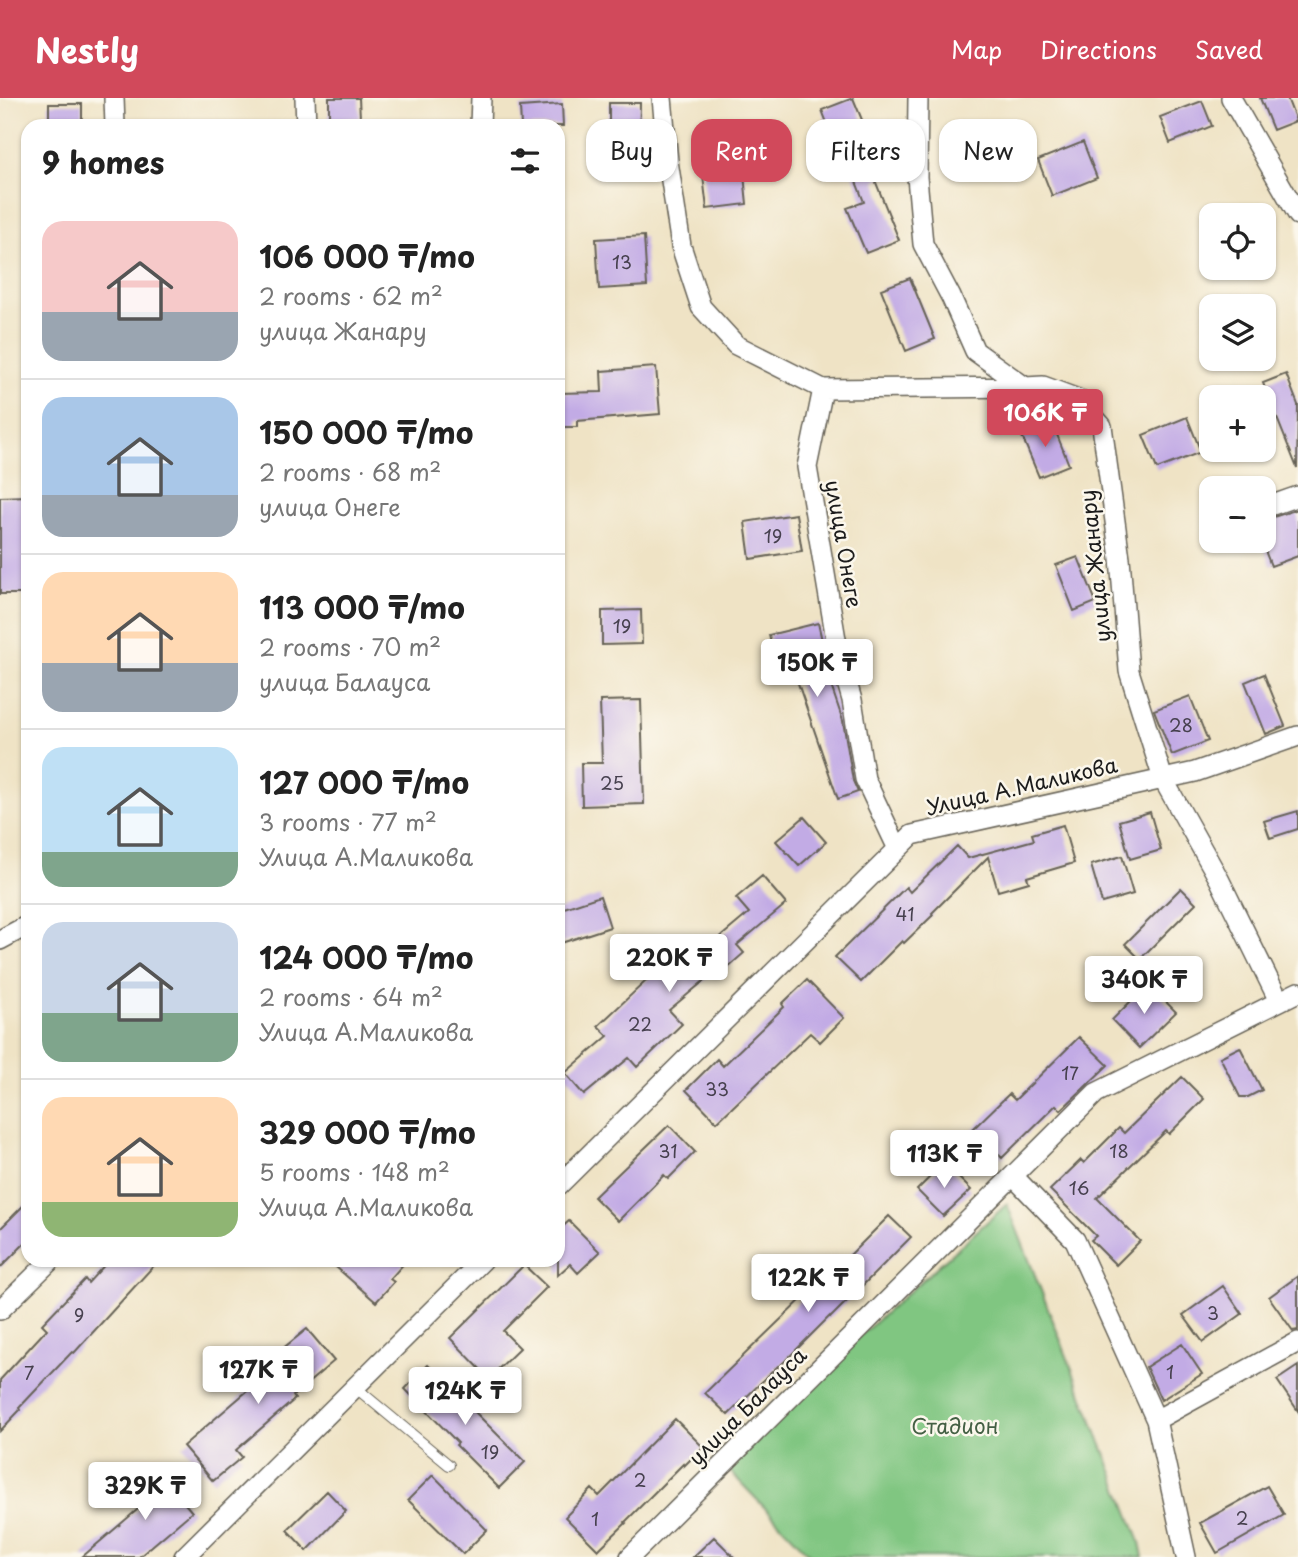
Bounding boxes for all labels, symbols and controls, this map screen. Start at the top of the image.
text: Nestly [35,24,139,74]
text: Map [951,31,1002,67]
text: Directions [1040,31,1157,67]
text: Saved [1195,31,1263,67]
chip: Buy [586,119,677,182]
chip: Rent [691,119,792,182]
chip: Filters [806,119,925,182]
chip: New [939,119,1037,182]
text: 9 homes [42,139,164,184]
icon: filters [506,142,544,180]
map controls [1199,203,1276,553]
button: locate [1199,203,1276,280]
text: 106 000 ₸/mo [259,233,475,278]
house number: 13 [612,248,632,275]
icon: home [98,249,182,333]
text: 2 rooms · 62 m² [259,278,443,313]
button: layers [1199,294,1276,371]
text: улица Жанару [259,313,427,348]
button: + [1199,385,1276,462]
pin: 106K ₸ [988,390,1102,449]
text: 106K ₸ [1003,394,1087,429]
text: 150 000 ₸/mo [259,409,473,454]
icon: home [98,425,182,509]
text: 2 rooms · 68 m² [259,454,441,489]
button: − [1199,476,1276,553]
street label: улица Онеге [818,477,872,610]
street label: улица Жанару [1070,488,1118,644]
text: улица Онеге [259,489,401,524]
house number: 19 [764,522,782,549]
text: 113 000 ₸/mo [259,584,465,629]
icon: home [98,600,182,684]
house number: 19 [613,612,631,639]
text: 2 rooms · 70 m² [259,629,441,664]
pin: 150K ₸ [760,640,874,699]
text: 150K ₸ [777,644,857,679]
text: улица Балауса [259,664,430,699]
house number: 28 [1169,711,1193,738]
street label: Улица А.Маликова [923,747,1120,823]
text: 127 000 ₸/mo [259,759,469,804]
house number: 25 [600,769,624,796]
icon: home [98,775,182,859]
text: 3 rooms · 77 m² [259,804,437,839]
text: Улица А.Маликова [259,839,473,874]
house number: 41 [896,900,914,927]
text: 124 000 ₸/mo [259,934,473,979]
pin: 220K ₸ [612,934,726,994]
text: 220K ₸ [626,939,712,974]
icon: home [98,950,182,1034]
pin: 340K ₸ [1087,956,1201,1016]
text: 340K ₸ [1101,961,1187,996]
text: 2 rooms · 64 m² [259,979,443,1014]
house number: 22 [628,1010,652,1037]
text: Улица А.Маликова [259,1014,473,1049]
house number: 17 [1061,1059,1079,1086]
house number: 33 [705,1075,729,1102]
text: 329 000 ₸/mo [259,1109,476,1154]
icon: home [98,1125,182,1209]
pin: 113K ₸ [887,1130,1001,1190]
text: 113K ₸ [906,1135,982,1170]
house number: 31 [659,1137,677,1164]
house number: 18 [1109,1137,1129,1164]
text: 5 rooms · 148 m² [259,1154,450,1189]
house number: 16 [1069,1174,1089,1201]
text: Улица А.Маликова [259,1189,473,1224]
pin: 122K ₸ [751,1254,865,1314]
text: 122K ₸ [767,1259,849,1294]
house number: 3 [1207,1299,1219,1326]
house number: 9 [74,1301,84,1328]
street label: улица Балауса [680,1339,813,1472]
pin: 127K ₸ [201,1346,315,1406]
text: 127K ₸ [219,1351,297,1386]
house number: 1 [1166,1358,1174,1385]
house number: 7 [24,1359,34,1386]
pin: 124K ₸ [408,1368,522,1427]
text: 124K ₸ [425,1372,505,1407]
park label: Стадион [911,1409,999,1441]
house number: 19 [481,1438,499,1465]
pin: 329K ₸ [88,1462,202,1522]
house number: 2 [634,1466,646,1493]
text: 329K ₸ [104,1467,186,1502]
house number: 2 [1236,1504,1248,1531]
house number: 1 [591,1505,599,1532]

